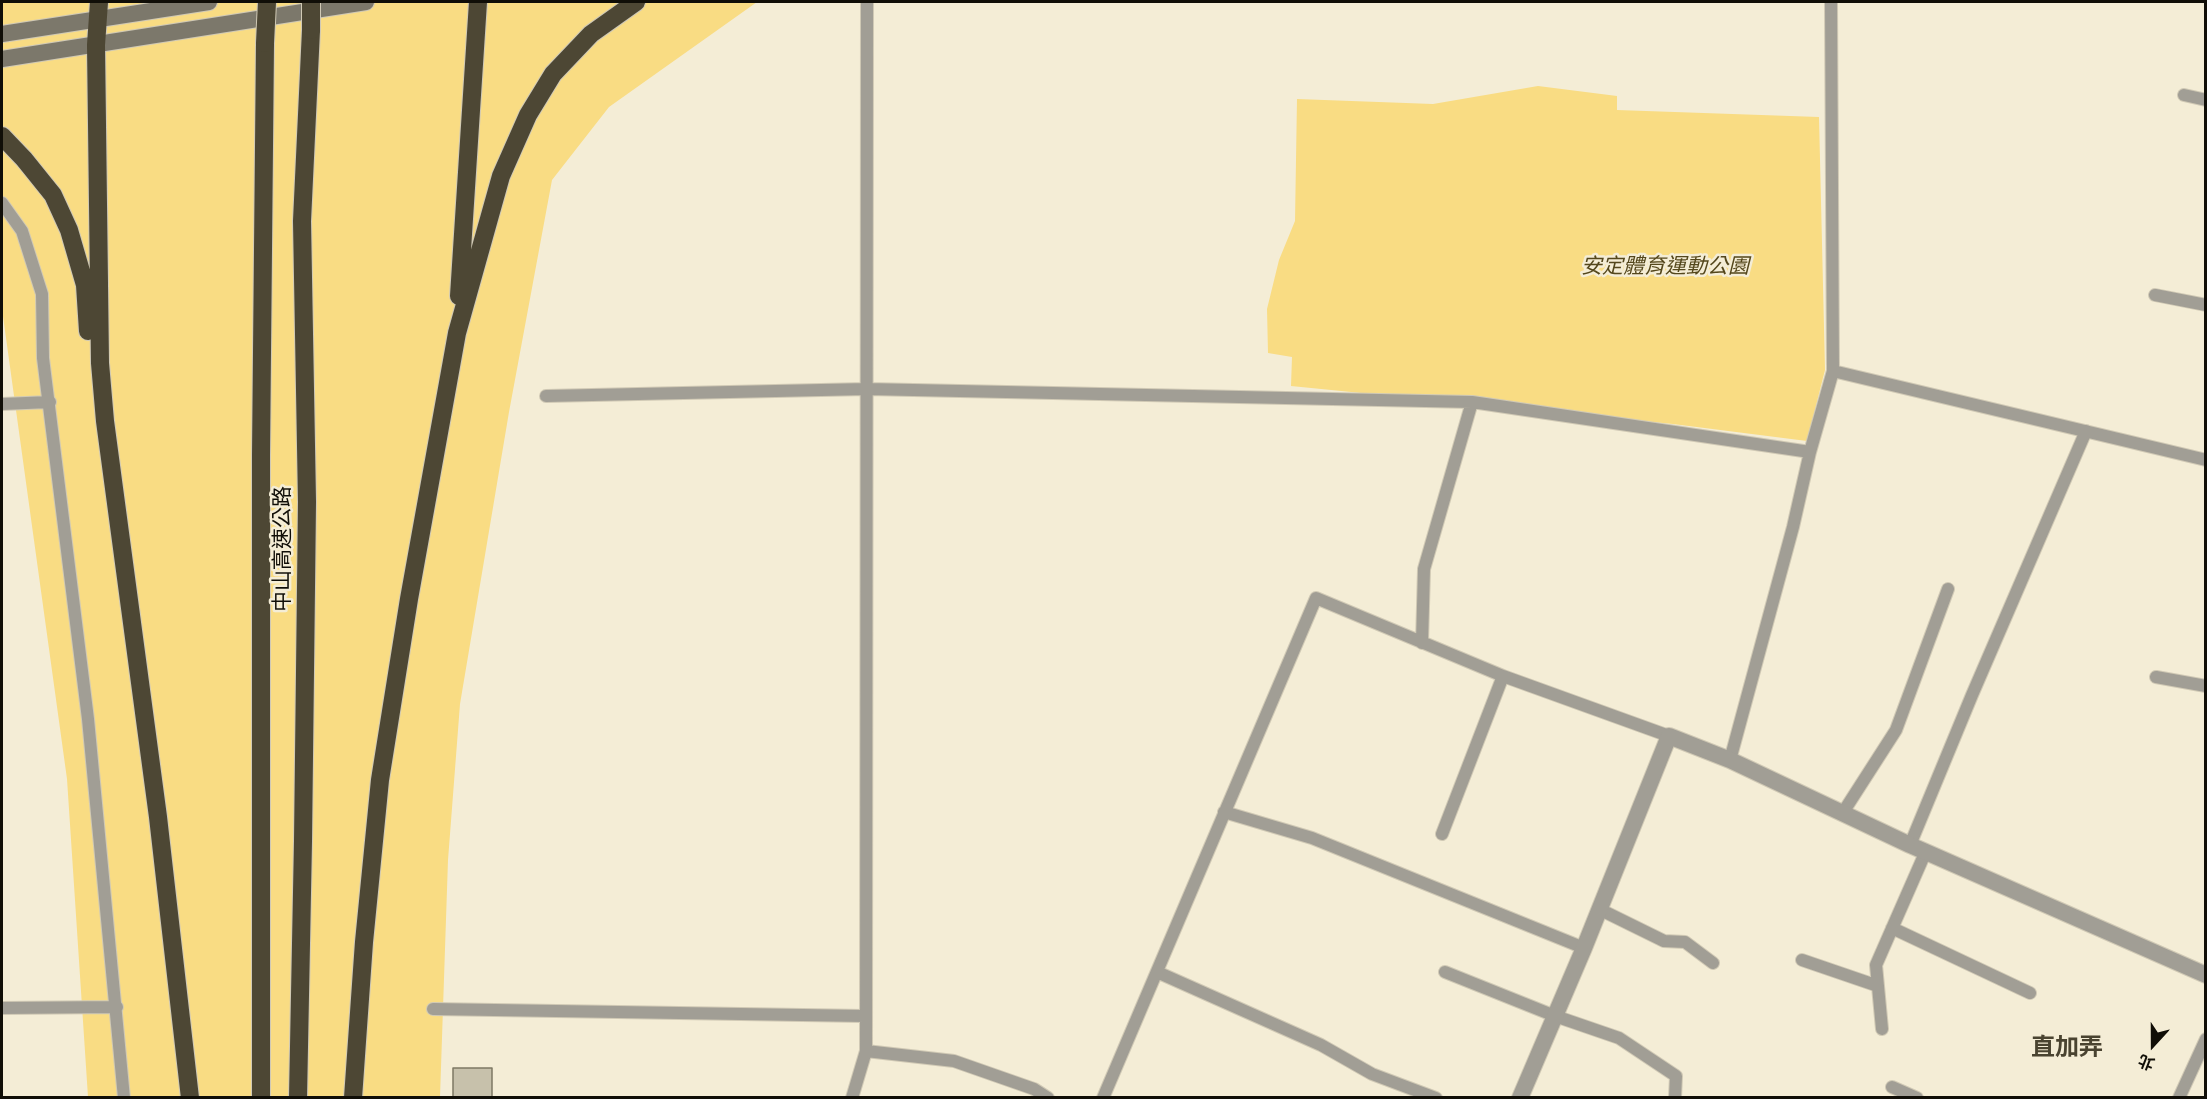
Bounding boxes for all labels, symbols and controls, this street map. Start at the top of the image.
park label: 安定體育運動公園 [1581,254,1749,280]
street label: 中山高速公路 [270,486,296,612]
north arrow [2123,1015,2183,1075]
district label: 直加弄 [2031,1034,2103,1062]
text: 北 [2135,1051,2157,1074]

